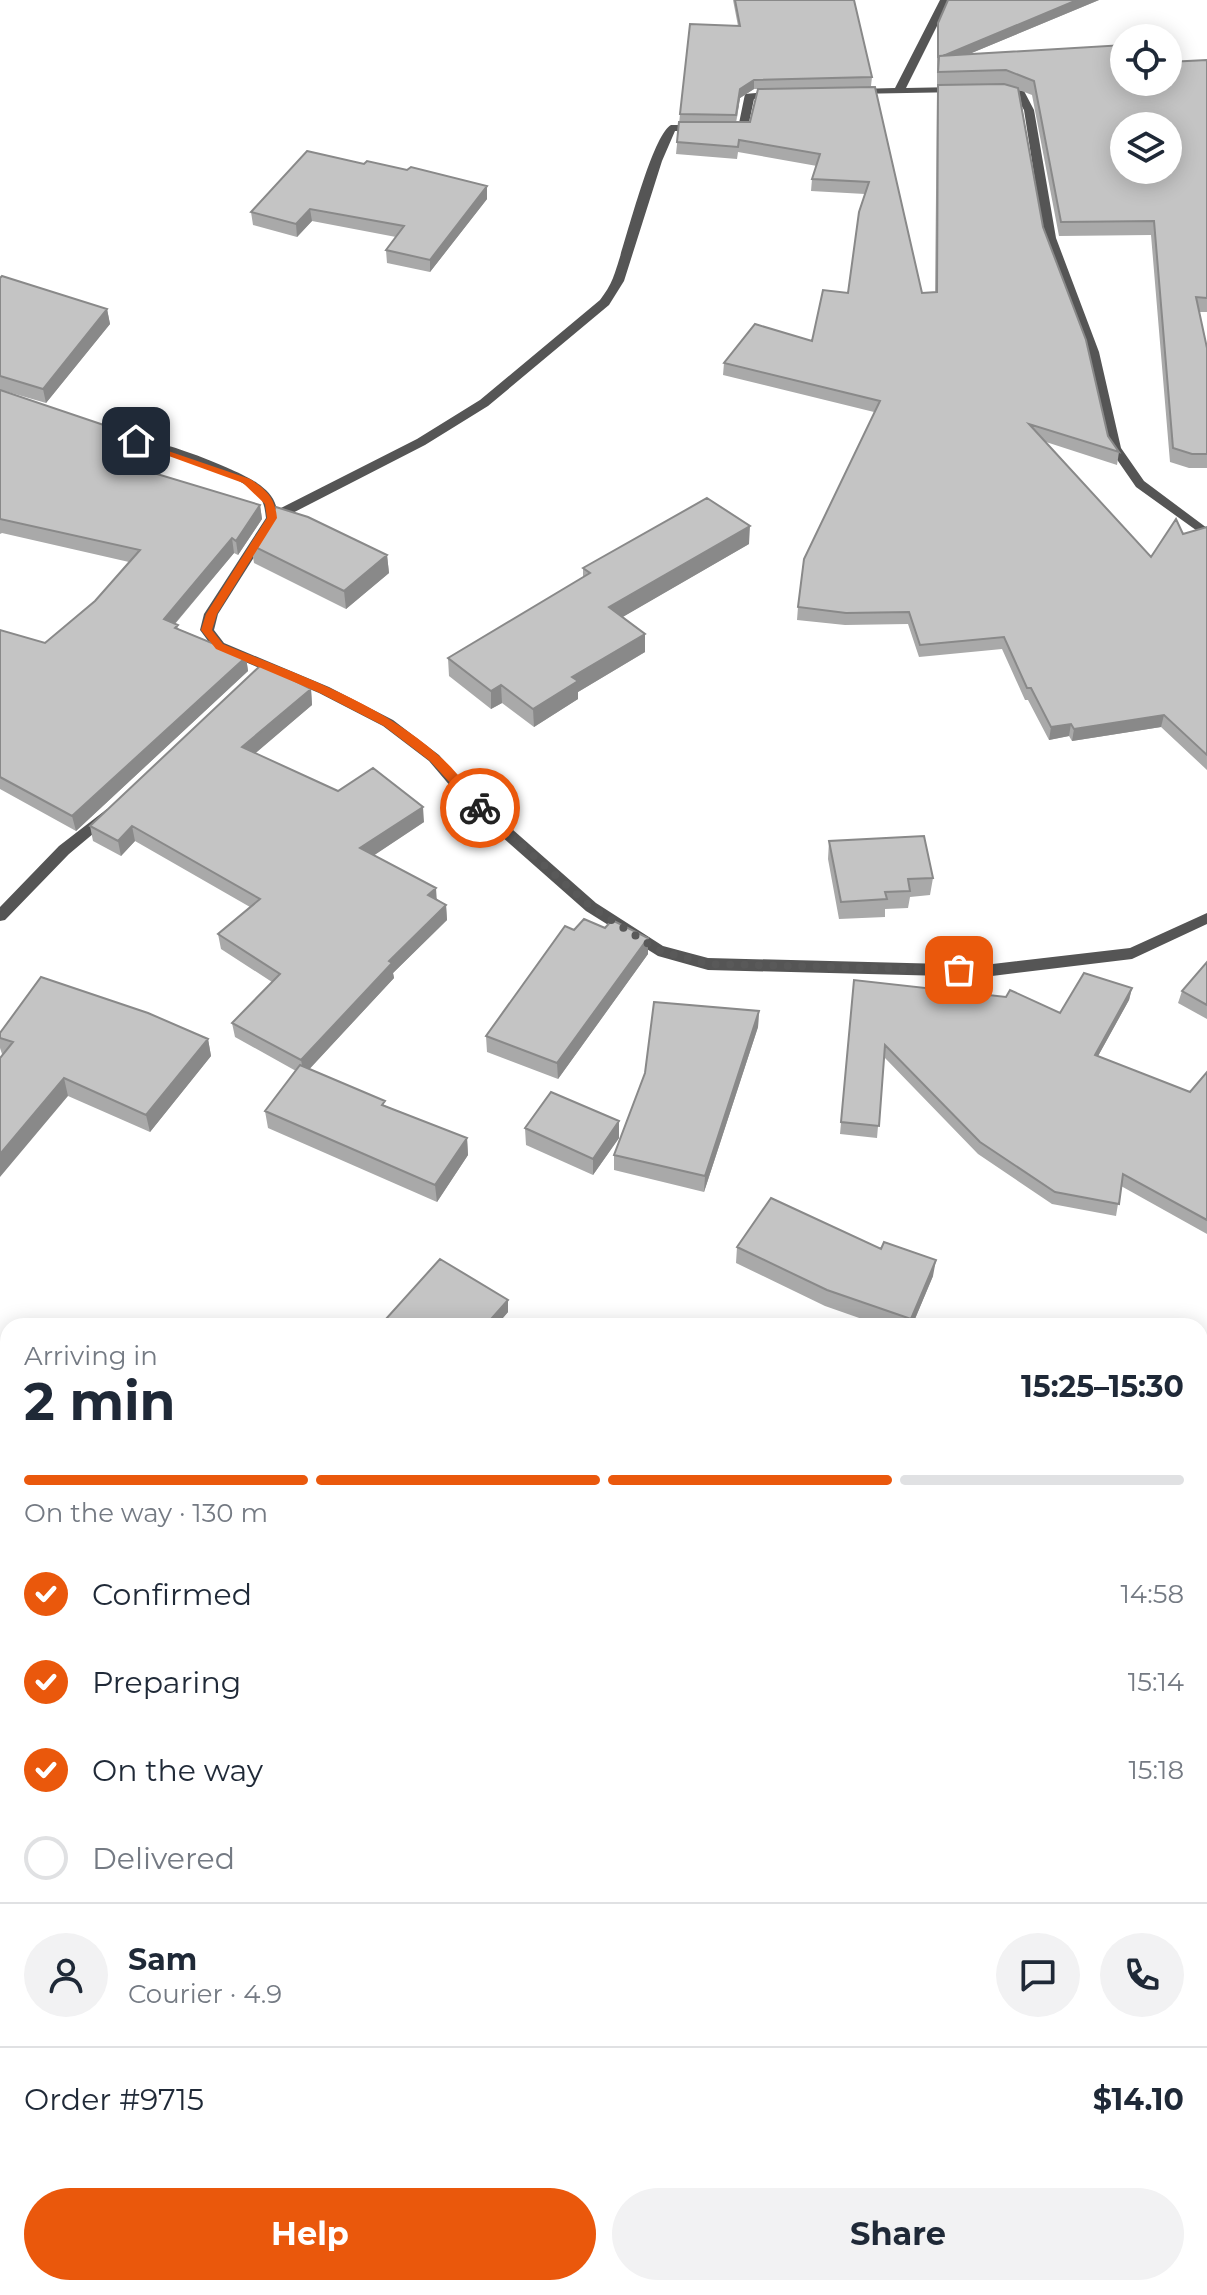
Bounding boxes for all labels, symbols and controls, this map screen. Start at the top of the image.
map controls [1110,24,1182,184]
button: locate [1110,24,1182,96]
button: layers [1110,112,1182,184]
pin [102,407,170,475]
icon: home [114,419,158,463]
courier [440,768,520,848]
icon: bike [458,786,502,830]
pin [925,936,993,1004]
icon: bag [937,948,981,992]
text: Arriving in [24,1340,158,1372]
text: 15:25–15:30 [1021,1368,1184,1405]
text: 2 min [24,1370,176,1433]
text: On the way · 130 m [24,1497,268,1529]
icon: check [24,1572,68,1616]
text: Confirmed [92,1576,252,1613]
text: 14:58 [1120,1578,1184,1610]
icon: check [24,1660,68,1704]
text: Preparing [92,1664,241,1701]
text: 15:14 [1128,1666,1184,1698]
icon: check [24,1748,68,1792]
text: On the way [92,1752,263,1789]
text: 15:18 [1128,1754,1184,1786]
text: Delivered [92,1840,235,1877]
button: person [24,1933,108,2017]
button: chat [996,1933,1080,2017]
button: phone [1100,1933,1184,2017]
text: Sam [128,1941,197,1978]
text: Courier · 4.9 [128,1978,282,2010]
text: Order #9715 [24,2081,204,2118]
text: $14.10 [1093,2081,1184,2118]
button: Help [24,2188,596,2280]
button: Share [612,2188,1184,2280]

